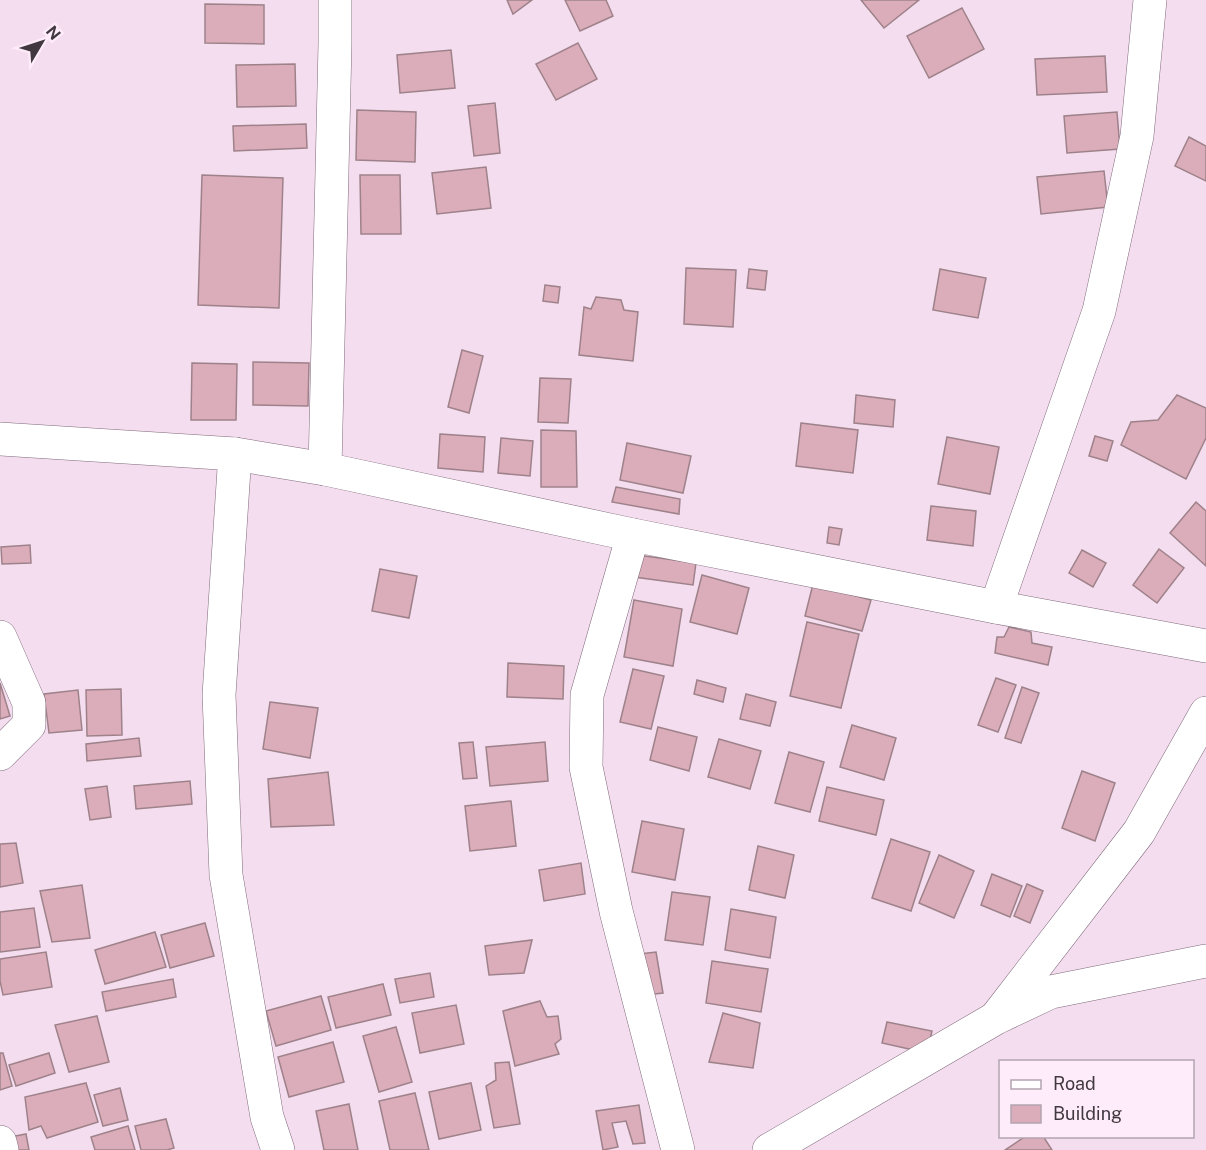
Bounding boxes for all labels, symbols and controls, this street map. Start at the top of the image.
north arrow [12,12,72,72]
text: N [42,22,65,44]
legend [999,1060,1194,1138]
text: Road [1053,1073,1096,1094]
text: Building [1053,1103,1122,1124]

